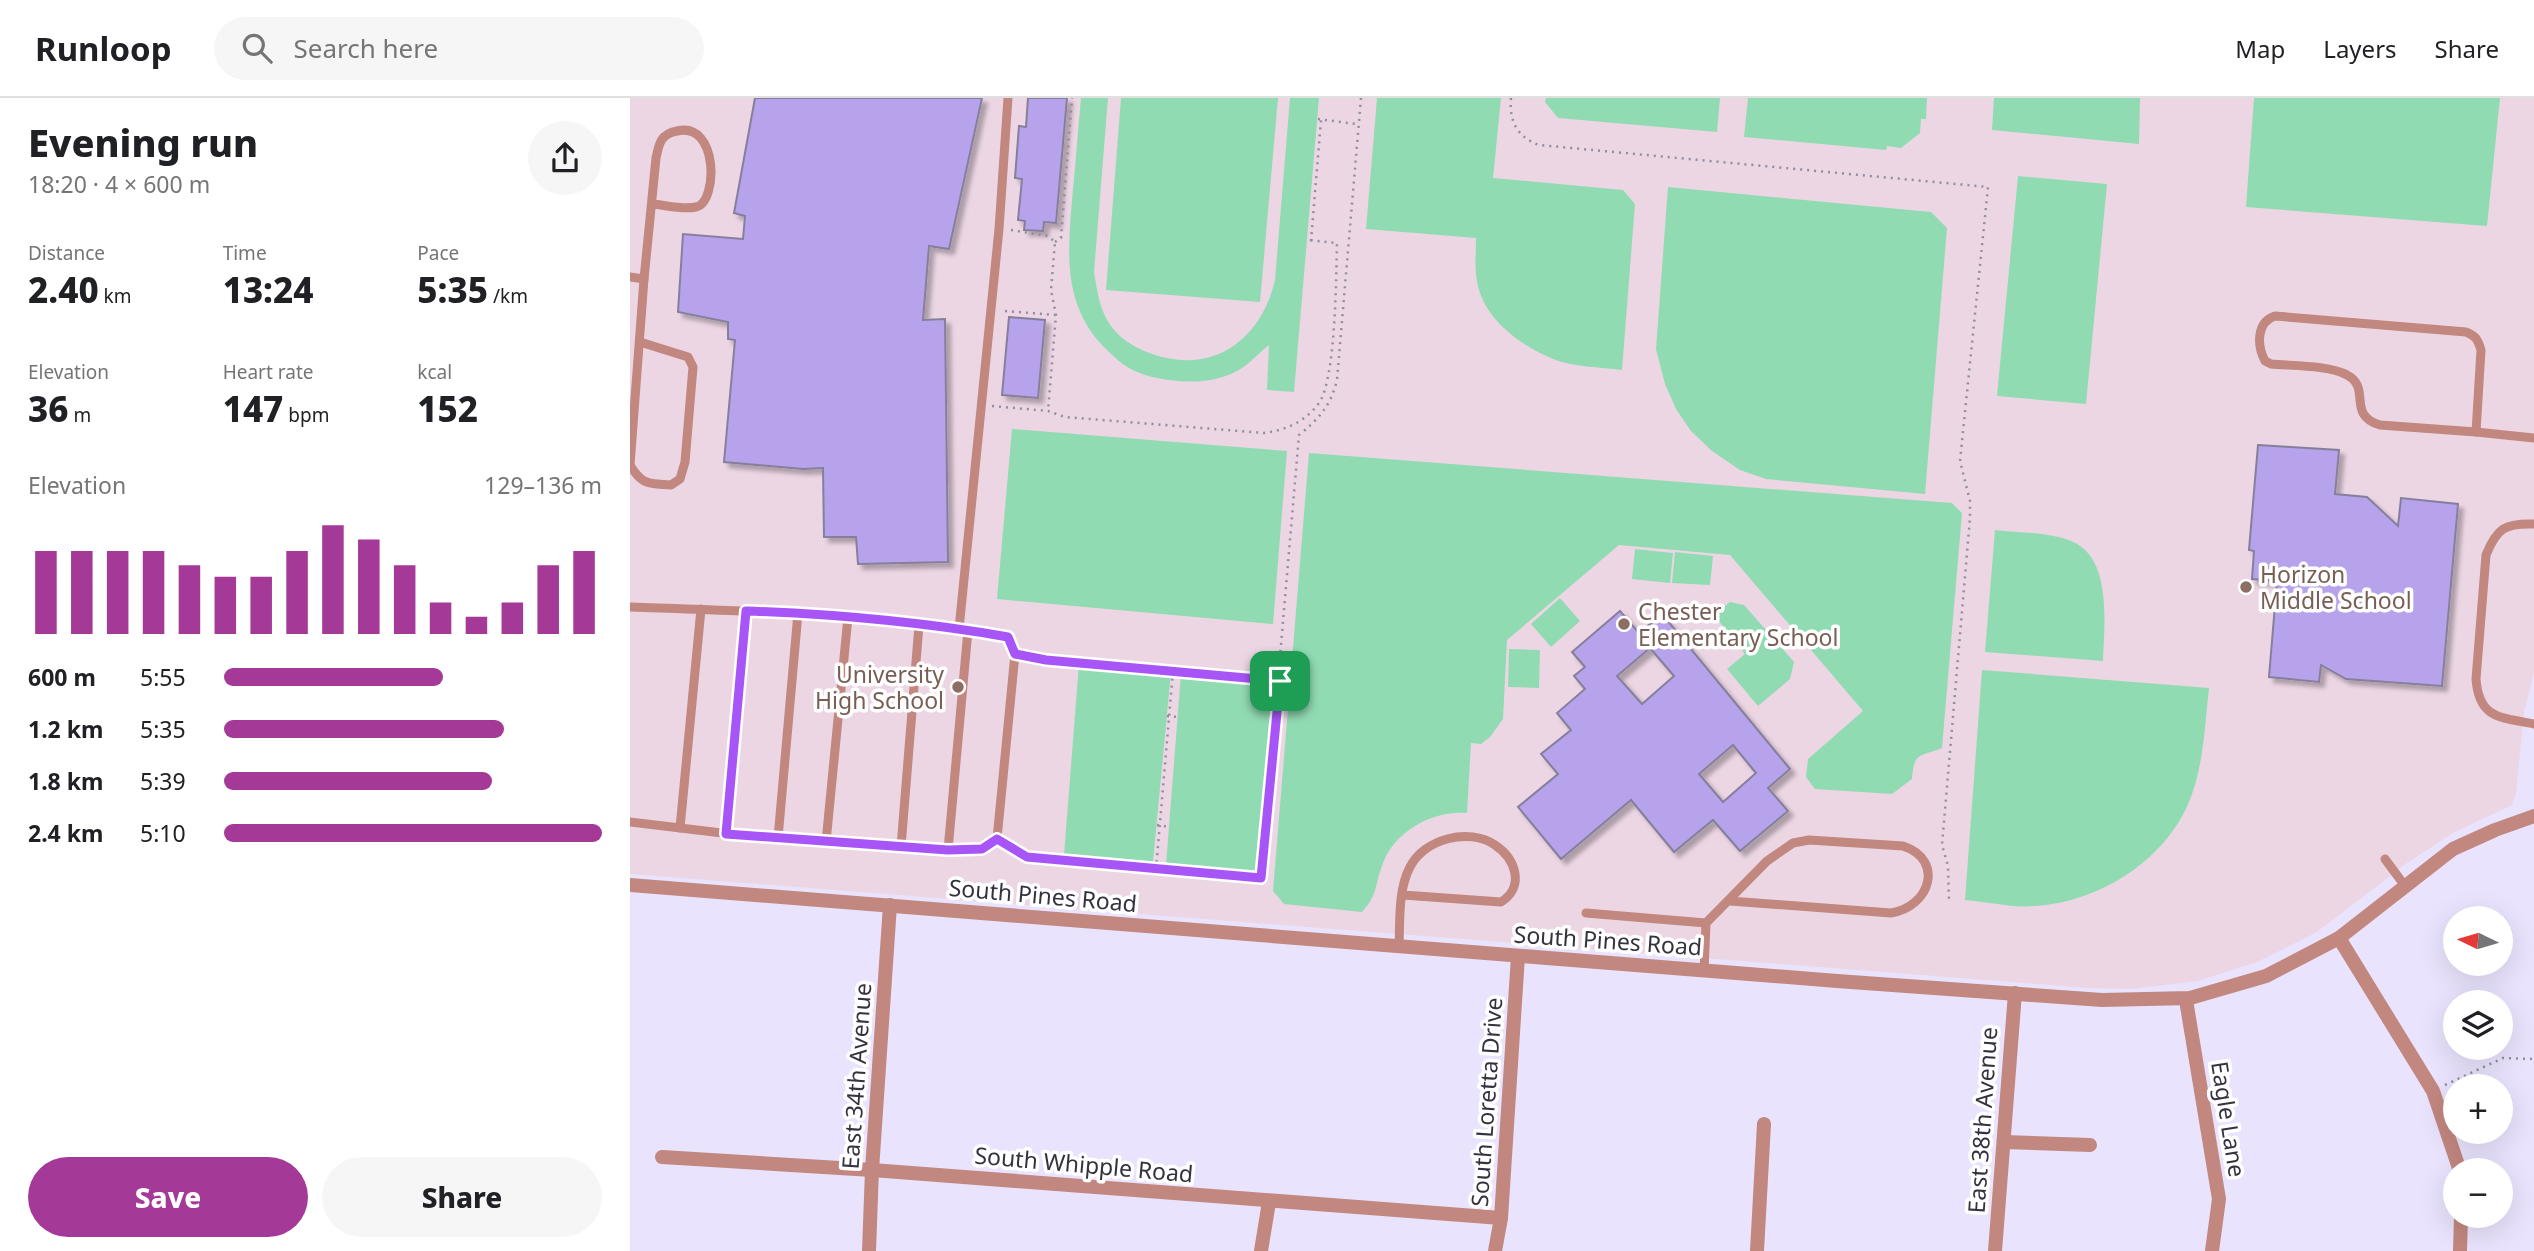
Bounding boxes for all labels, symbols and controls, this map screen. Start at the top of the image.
search box [214,17,704,80]
text: Runloop [35,26,172,71]
icon: search [238,29,276,67]
text: Search here [294,30,438,66]
text: Map [2235,32,2285,65]
text: Layers [2323,32,2397,65]
text: Share [2435,32,2499,65]
text: Evening run [28,116,258,168]
button: share [528,121,602,195]
text: 18:20 · 4 × 600 m [28,168,210,200]
text: Distance [28,240,105,266]
text: Time [223,240,267,266]
text: Pace [417,240,459,266]
text: 2.40 [28,266,99,313]
text: 13:24 [223,266,314,313]
text: 5:35 [417,266,488,313]
text: km [99,283,132,309]
text: /km [488,283,528,309]
text: Elevation [28,359,109,385]
text: Heart rate [223,359,313,385]
text: kcal [417,359,452,385]
text: 36 [28,385,68,432]
text: 147 [223,385,283,432]
text: 152 [417,385,478,432]
text: m [68,402,91,428]
text: bpm [283,402,329,428]
text: Elevation [28,469,126,501]
text: 129–136 m [484,469,602,501]
place label: Horizon Middle School [2260,558,2412,616]
marker: Horizon Middle School [2238,579,2254,595]
place label: Chester Elementary School [1638,595,1838,653]
marker: Chester Elementary School [1616,616,1632,632]
pin [1250,651,1310,711]
place label: University High School [815,658,944,716]
text: 600 m [28,661,96,693]
text: 5:55 [140,661,186,693]
icon: arrive [1261,662,1299,700]
marker: University High School [950,679,966,695]
text: 1.2 km [28,713,103,745]
text: 5:35 [140,713,186,745]
text: 1.8 km [28,765,103,797]
text: 5:39 [140,765,186,797]
text: 2.4 km [28,817,103,849]
text: 5:10 [140,817,186,849]
street label: South Pines Road [948,871,1138,919]
north arrow [2443,906,2513,976]
map controls [2443,906,2513,1228]
street label: South Pines Road [1513,917,1703,963]
street label: East 34th Avenue [834,982,878,1170]
button: layers [2443,990,2513,1060]
street label: South Loretta Drive [1463,996,1509,1208]
street label: East 38th Avenue [1960,1026,2004,1214]
street label: Eagle Lane [2204,1059,2254,1179]
button: + [2443,1074,2513,1144]
street label: South Whipple Road [973,1139,1195,1189]
button: Save [28,1157,308,1237]
button: Share [322,1157,602,1237]
button: − [2443,1158,2513,1228]

